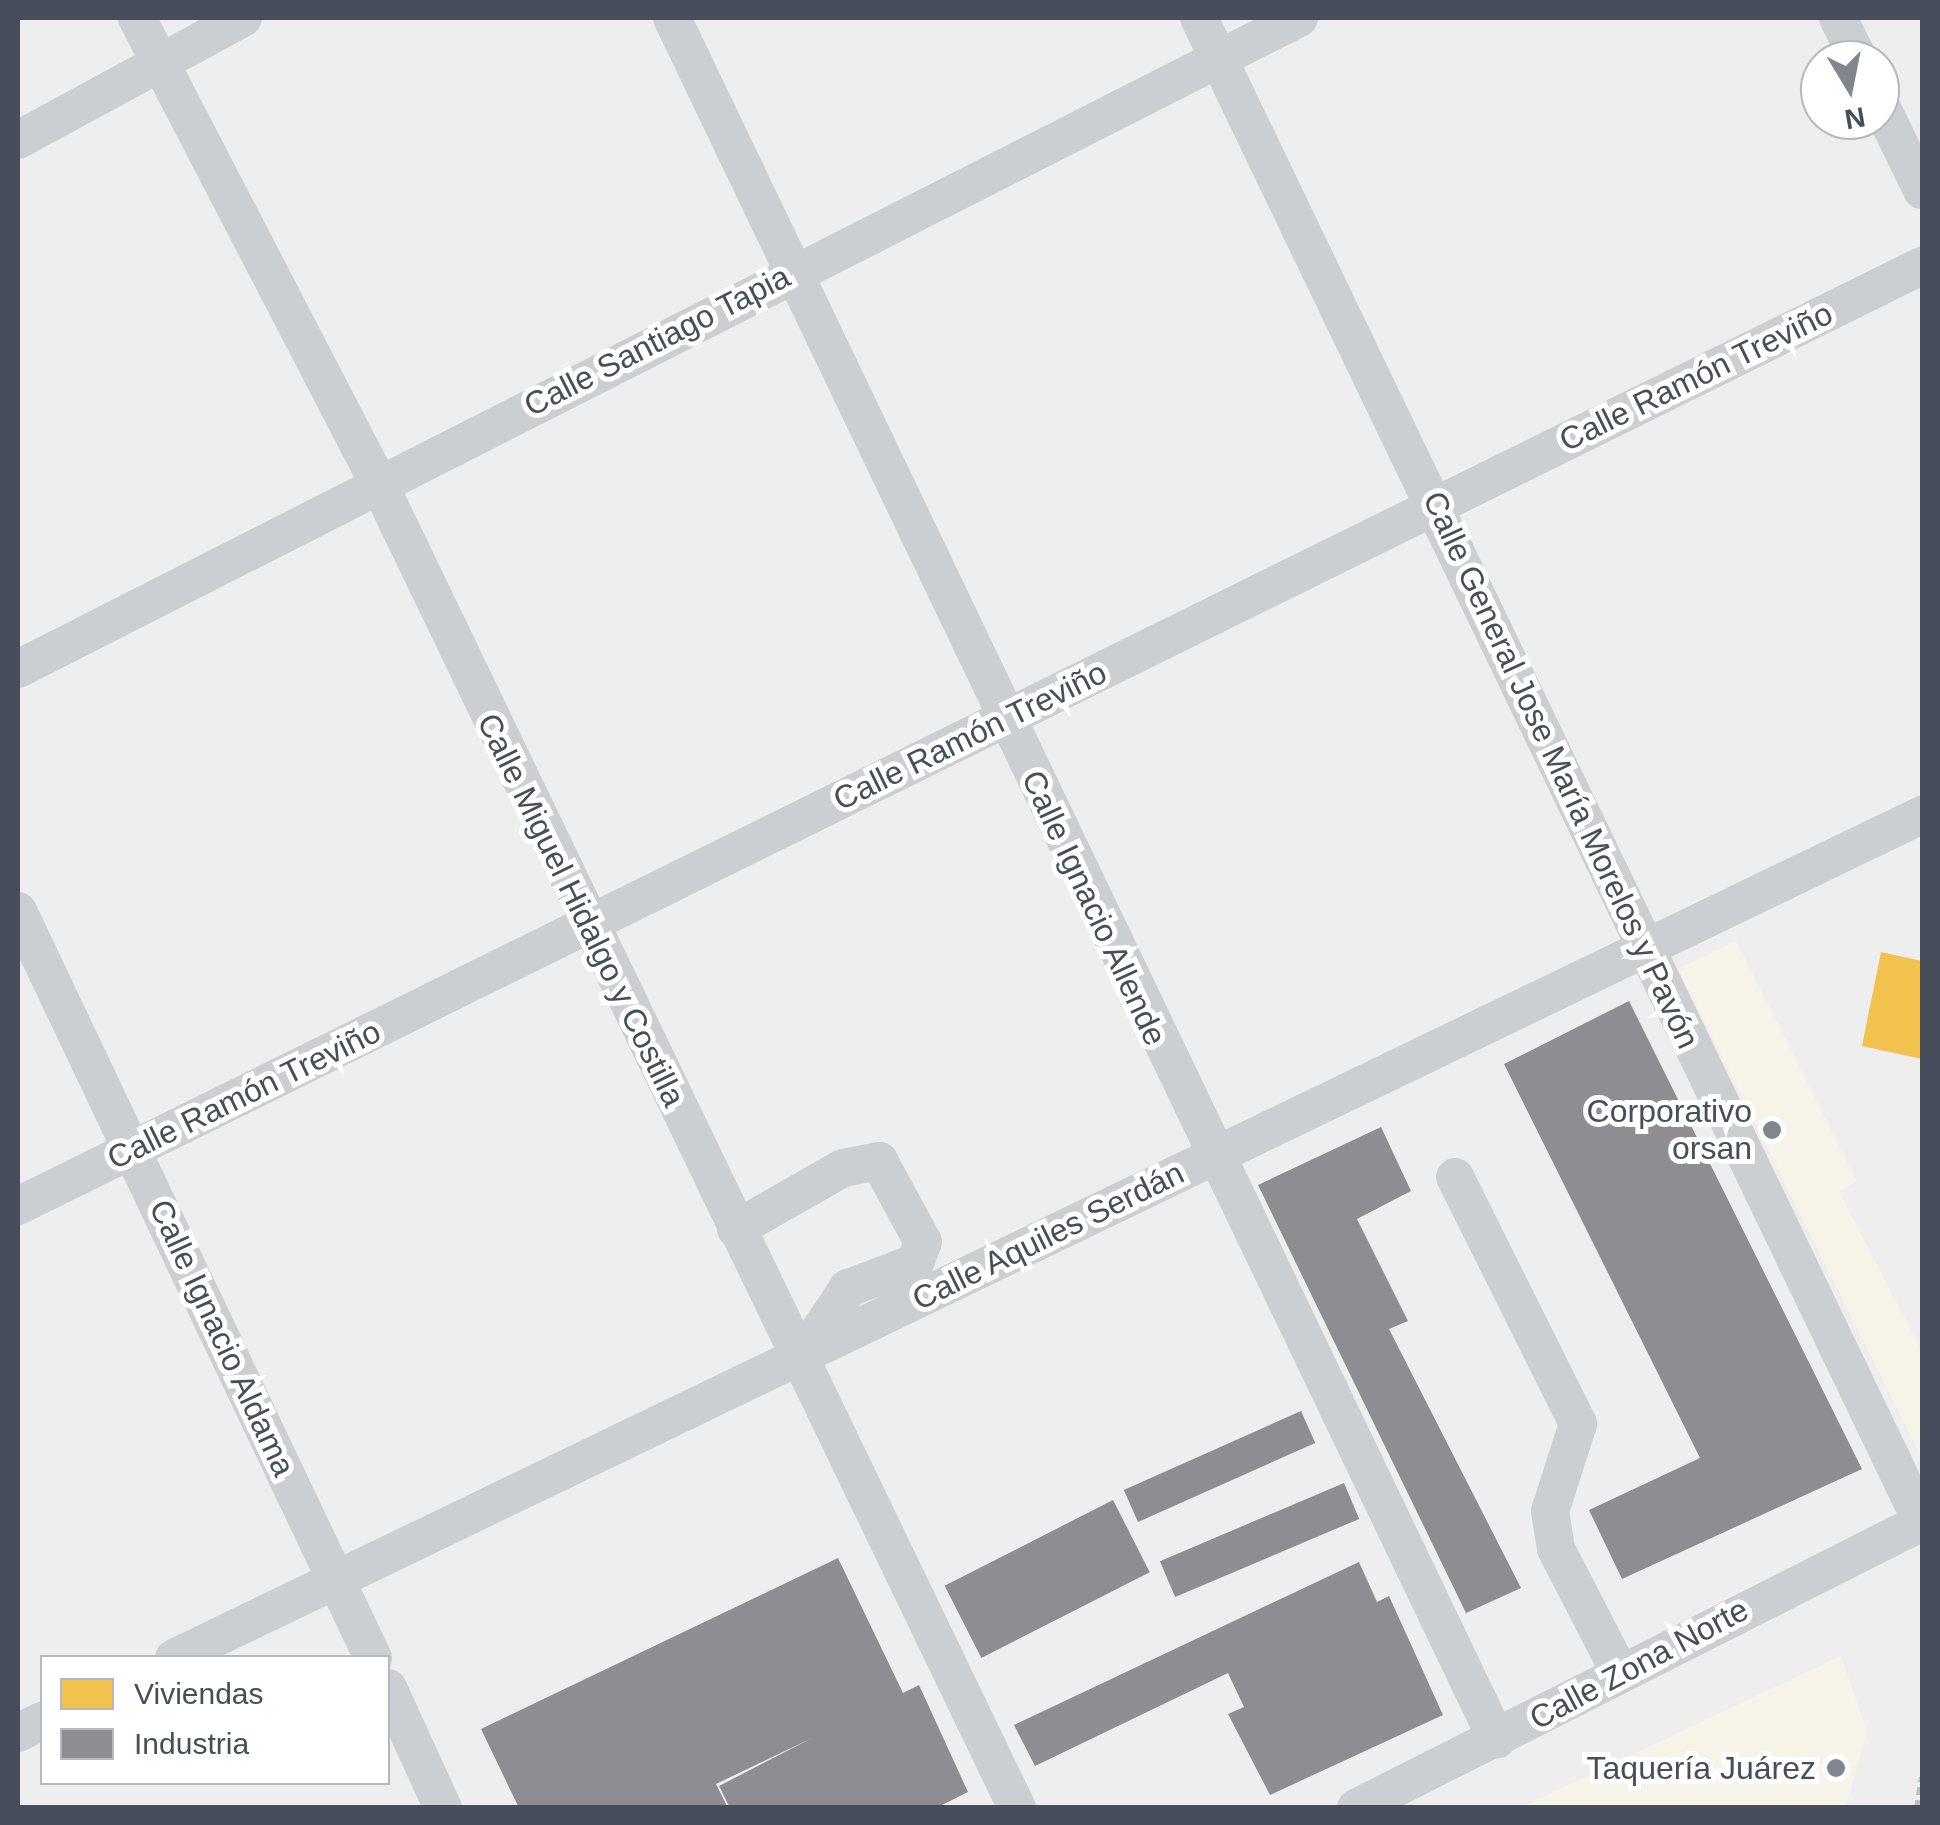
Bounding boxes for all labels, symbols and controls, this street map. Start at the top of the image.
north arrow [1800,40,1900,140]
text: N [1842,101,1868,135]
street label: Calle Santiago Tapia [518,257,796,425]
street label: Calle Ramón Treviño [1553,294,1839,460]
street label: Calle General Jose María Morelos y Pavón [1415,485,1707,1055]
street label: Calle Ramón Treviño [827,653,1113,819]
street label: Calle Miguel Hidalgo y Costilla [469,707,693,1113]
street label: Calle Ignacio Allende [1013,764,1175,1052]
street label: Calle Ramón Treviño [101,1012,387,1178]
place label: Corporativo orsan [1587,1093,1752,1168]
marker: Corporativo orsan [1761,1119,1783,1141]
street label: Calle Aquiles Serdán [905,1153,1191,1319]
street label: Calle Ignacio Aldama [141,1193,303,1483]
street label: Calle Zona Norte [1523,1590,1755,1738]
legend [40,1655,390,1785]
text: Viviendas [134,1677,264,1710]
text: Industria [134,1727,249,1760]
place label: Taquería Juárez [1587,1749,1816,1787]
marker: Taquería Juárez [1825,1757,1847,1779]

